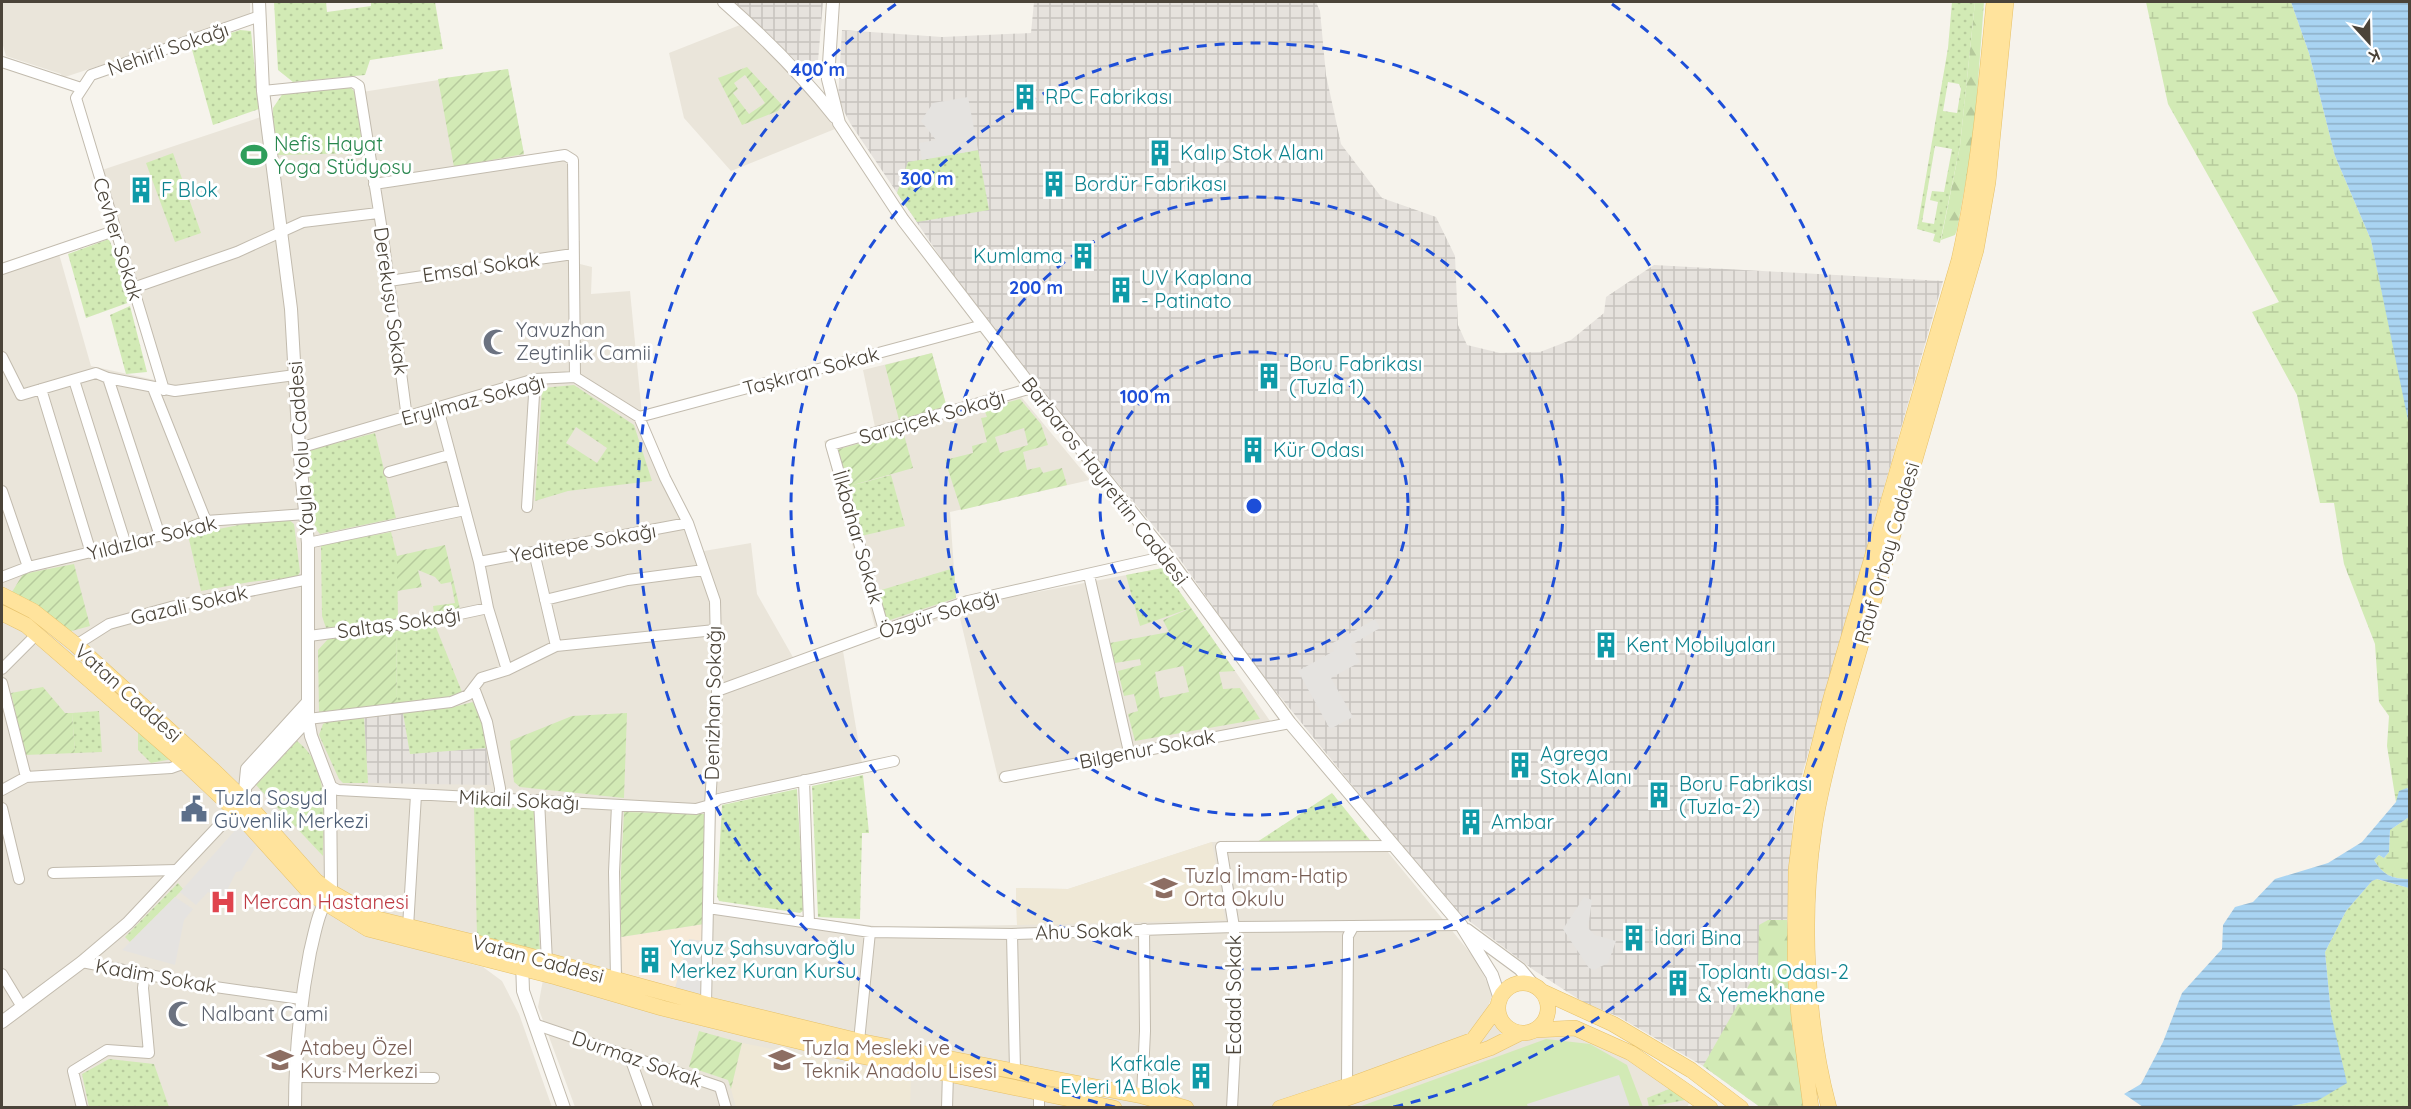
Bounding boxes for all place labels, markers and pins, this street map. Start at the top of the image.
building icon: RPC Fabrikası [1010,82,1040,112]
place label: RPC Fabrikası [1045,84,1172,109]
place label: Nefis Hayat Yoga Stüdyosu [274,131,412,179]
building icon: Kalıp Stok Alanı [1145,138,1175,168]
sports icon: Nefis Hayat Yoga Stüdyosu [239,140,269,170]
place label: Kalıp Stok Alanı [1180,140,1324,165]
building icon: Bordür Fabrikası [1039,169,1069,199]
place label: Bordür Fabrikası [1074,171,1227,196]
building icon: F Blok [126,175,156,205]
place label: F Blok [161,177,218,202]
building icon: Kumlama [1068,241,1098,271]
place label: Kumlama [973,243,1063,268]
place label: UV Kaplana - Patinato [1141,265,1252,313]
building icon: UV Kaplana - Patinato [1106,275,1136,305]
place label: Yavuzhan Zeytinlik Camii [516,317,651,365]
mosque icon: Yavuzhan Zeytinlik Camii [481,327,511,357]
place label: Boru Fabrikası (Tuzla 1) [1289,351,1422,399]
building icon: Boru Fabrikası (Tuzla 1) [1254,361,1284,391]
building icon: Kür Odası [1238,435,1268,465]
place label: Kür Odası [1273,437,1364,462]
centre of rings [1244,496,1264,516]
building icon: Kent Mobilyaları [1591,630,1621,660]
place label: Kent Mobilyaları [1626,632,1776,657]
place label: Agrega Stok Alanı [1540,741,1632,789]
building icon: Agrega Stok Alanı [1505,750,1535,780]
place label: Boru Fabrikası (Tuzla-2) [1679,771,1812,819]
building icon: Boru Fabrikası (Tuzla-2) [1644,780,1674,810]
place label: Tuzla Sosyal Güvenlik Merkezi [214,785,369,833]
public building icon: Tuzla Sosyal Güvenlik Merkezi [179,794,209,824]
building icon: Ambar [1456,807,1486,837]
place label: Ambar [1491,809,1554,834]
place label: Tuzla İmam-Hatip Orta Okulu [1184,863,1348,911]
school or university icon: Tuzla İmam-Hatip Orta Okulu [1149,873,1179,903]
hospital icon: Mercan Hastanesi [208,887,238,917]
place label: Mercan Hastanesi [243,889,409,914]
building icon: İdari Bina [1619,923,1649,953]
place label: İdari Bina [1654,925,1742,950]
place label: Yavuz Şahsuvaroğlu Merkez Kuran Kursu [670,935,856,983]
building icon: Yavuz Şahsuvaroğlu Merkez Kuran Kursu [635,945,665,975]
place label: Toplantı Odası-2 & Yemekhane [1698,959,1849,1007]
building icon: Toplantı Odası-2 & Yemekhane [1663,968,1693,998]
mosque icon: Nalbant Cami [166,999,196,1029]
place label: Nalbant Cami [201,1001,328,1026]
place label: Atabey Özel Kurs Merkezi [300,1035,418,1083]
place label: Tuzla Mesleki ve Teknik Anadolu Lisesi [802,1035,997,1083]
school or university icon: Atabey Özel Kurs Merkezi [265,1045,295,1075]
school or university icon: Tuzla Mesleki ve Teknik Anadolu Lisesi [767,1045,797,1075]
place label: Kafkale Evleri 1A Blok [1060,1051,1181,1099]
building icon: Kafkale Evleri 1A Blok [1186,1061,1216,1091]

